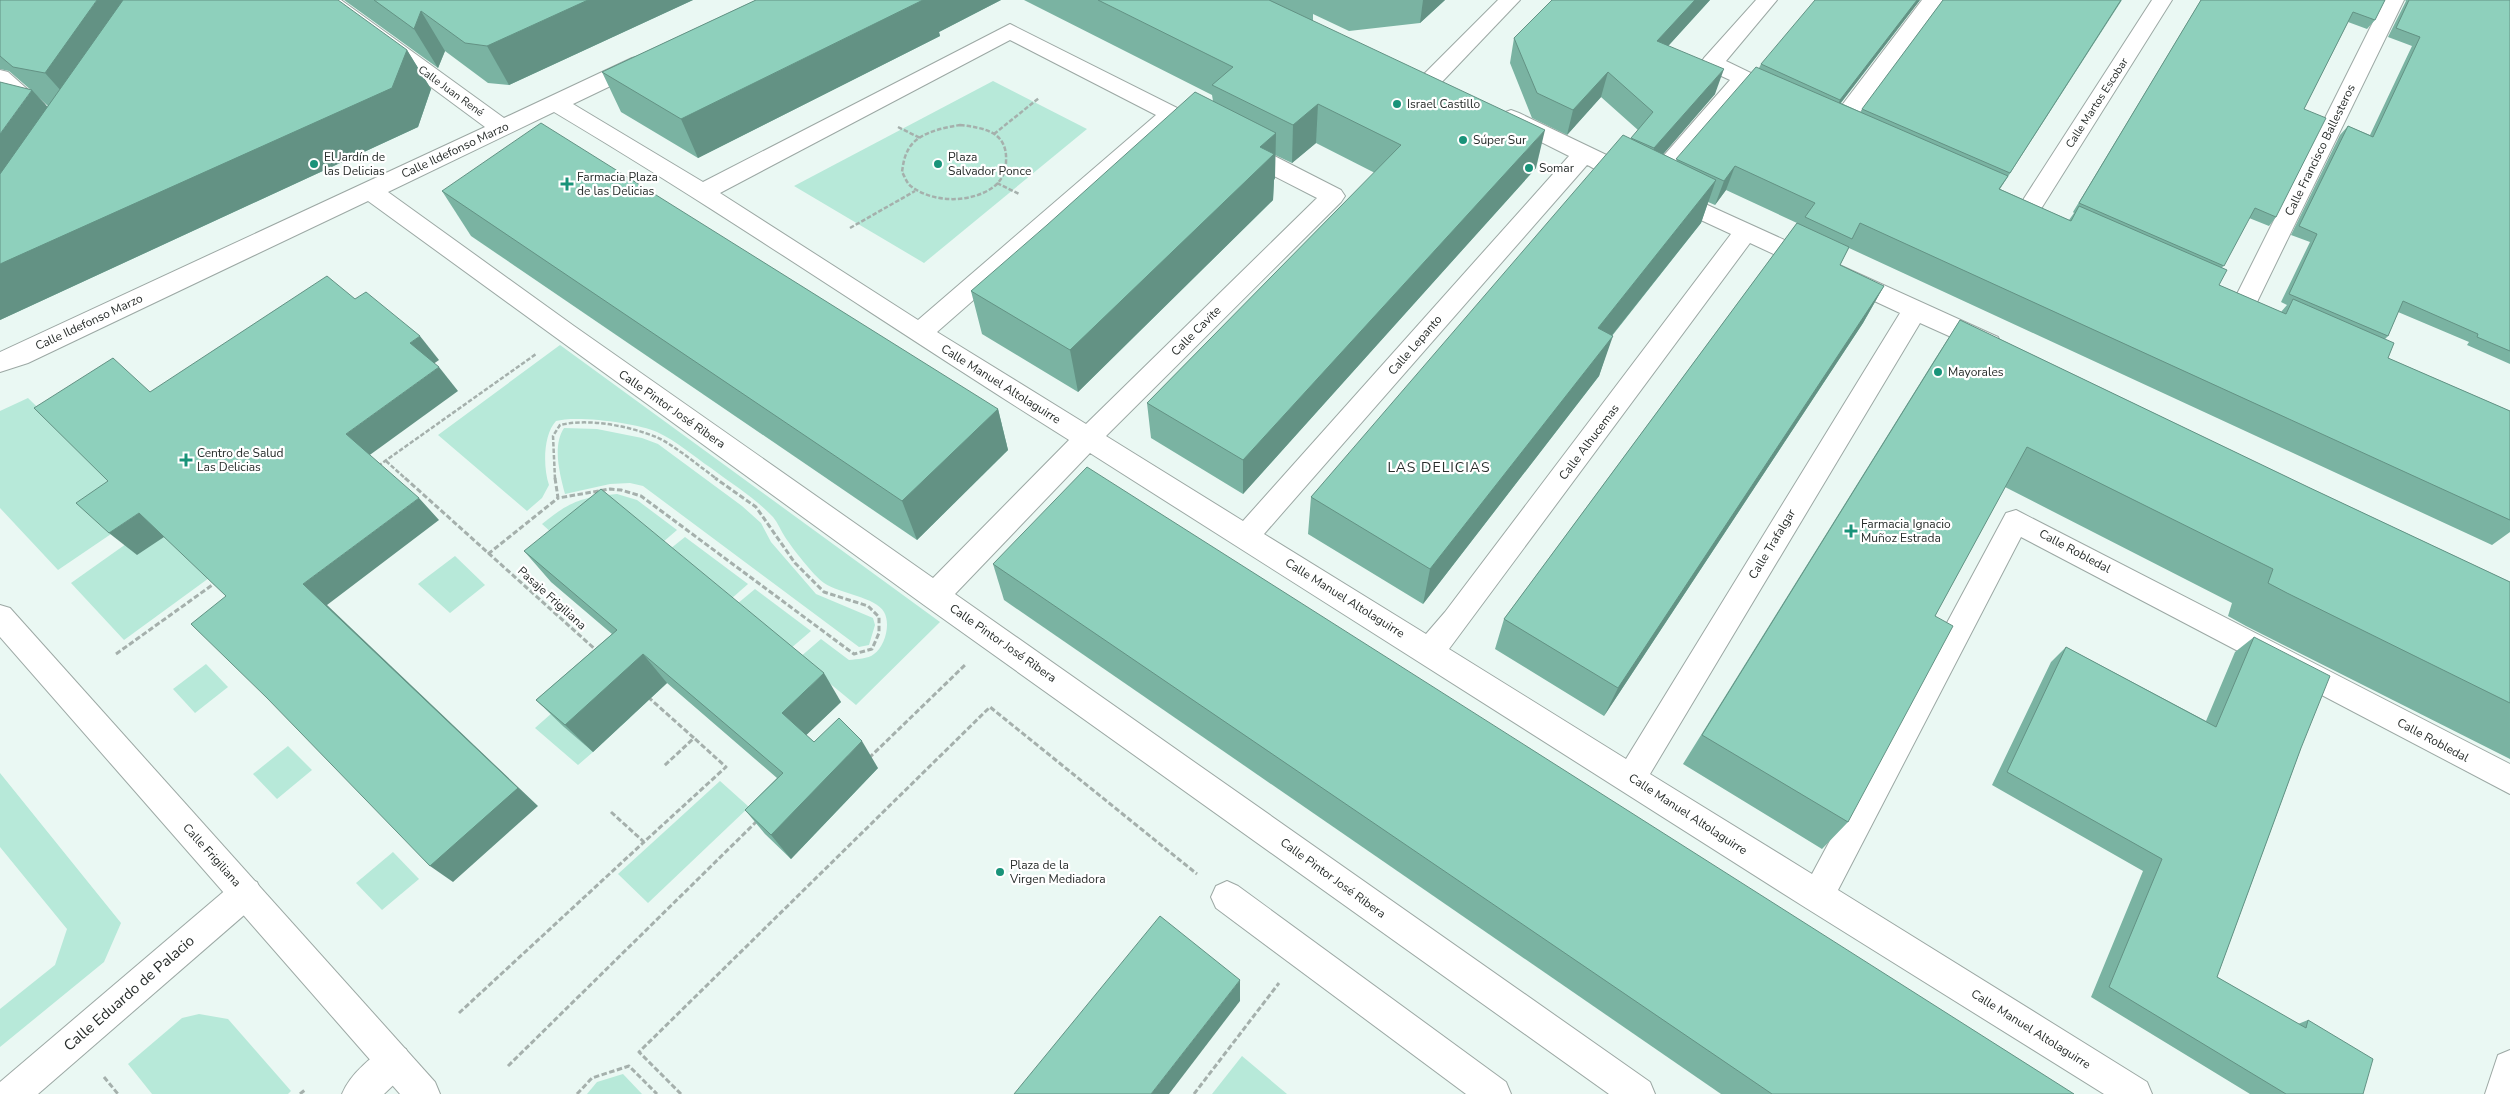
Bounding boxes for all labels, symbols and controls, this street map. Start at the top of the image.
street label: Calle Martos Escobar [2062,55,2132,151]
street label: Calle Juan René [415,62,487,120]
street label: Calle Francisco Ballesteros [2281,81,2359,219]
place label: Israel Castillo [1407,96,1480,112]
marker: Israel Castillo [1391,98,1403,110]
street label: Calle Ildefonso Marzo [399,118,512,182]
place label: Súper Sur [1473,132,1527,148]
marker: Súper Sur [1457,134,1469,146]
place label: El Jardín de las Delicias [324,149,385,179]
place label: Plaza Salvador Ponce [948,149,1031,179]
marker: El Jardín de las Delicias [308,158,320,170]
marker: Plaza Salvador Ponce [932,158,944,170]
place label: Somar [1539,160,1575,176]
marker: Somar [1523,162,1535,174]
place label: Farmacia Plaza de las Delicias [577,169,658,199]
marker: Farmacia Plaza de las Delicias [561,178,573,190]
street label: Calle Ildefonso Marzo [33,290,146,354]
street label: Calle Cavite [1168,303,1224,359]
street label: Calle Lepanto [1384,311,1446,378]
street label: Calle Manuel Altolaguirre [938,341,1064,427]
place label: Mayorales [1948,364,2004,380]
street label: Calle Pintor José Ribera [616,366,728,452]
marker: Mayorales [1932,366,1944,378]
street label: Calle Alhucemas [1555,401,1623,483]
place label: Centro de Salud Las Delicias [197,445,284,475]
marker: Centro de Salud Las Delicias [179,453,193,467]
district label: LAS DELICIAS [1387,458,1491,477]
street label: Calle Trafalgar [1745,505,1800,582]
place label: Farmacia Ignacio Muñoz Estrada [1861,516,1951,546]
marker: Farmacia Ignacio Muñoz Estrada [1845,525,1857,537]
street label: Calle Robledal [2036,525,2114,577]
street label: Calle Manuel Altolaguirre [1282,555,1408,641]
street label: Pasaje Frigiliana [514,563,590,633]
street label: Calle Pintor José Ribera [947,600,1059,686]
street label: Calle Robledal [2394,714,2472,766]
street label: Calle Manuel Altolaguirre [1626,770,1750,858]
street label: Calle Frigiliana [179,820,245,890]
street label: Calle Pintor José Ribera [1277,834,1389,922]
place label: Plaza de la Virgen Mediadora [1009,857,1106,887]
marker: Plaza de la Virgen Mediadora [994,866,1006,878]
street label: Calle Eduardo de Palacio [59,931,199,1055]
street label: Calle Manuel Altolaguirre [1968,986,2094,1072]

